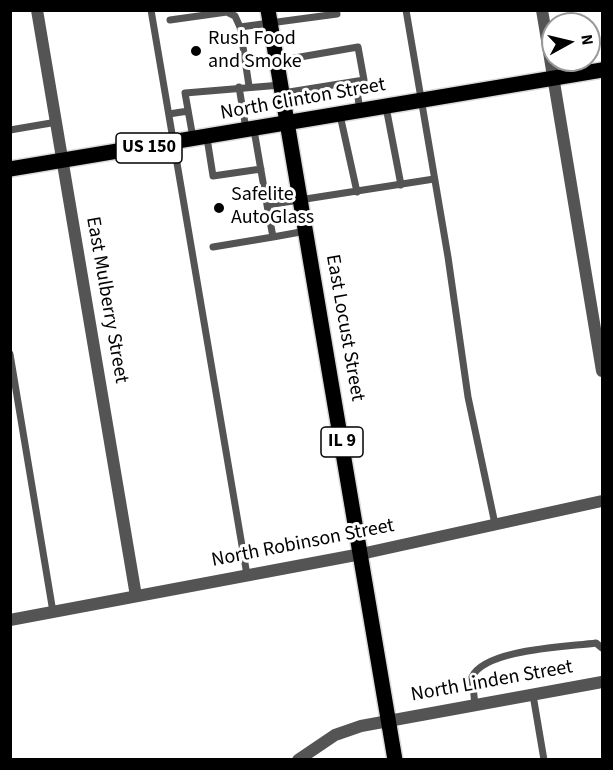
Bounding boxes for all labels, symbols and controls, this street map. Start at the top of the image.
north arrow [541,12,601,72]
place label: Rush Food and Smoke [208,28,302,75]
text: N [575,33,598,47]
marker: Rush Food and Smoke [189,44,203,58]
street label: North Clinton Street [219,74,387,126]
road number: US 150 [116,133,182,163]
place label: Safelite AutoGlass [231,184,314,231]
marker: Safelite AutoGlass [212,201,226,215]
street label: East Mulberry Street [80,215,132,385]
street label: East Locust Street [319,253,369,403]
road number: IL 9 [321,427,363,457]
street label: North Robinson Street [210,515,396,573]
street label: North Linden Street [409,656,575,708]

